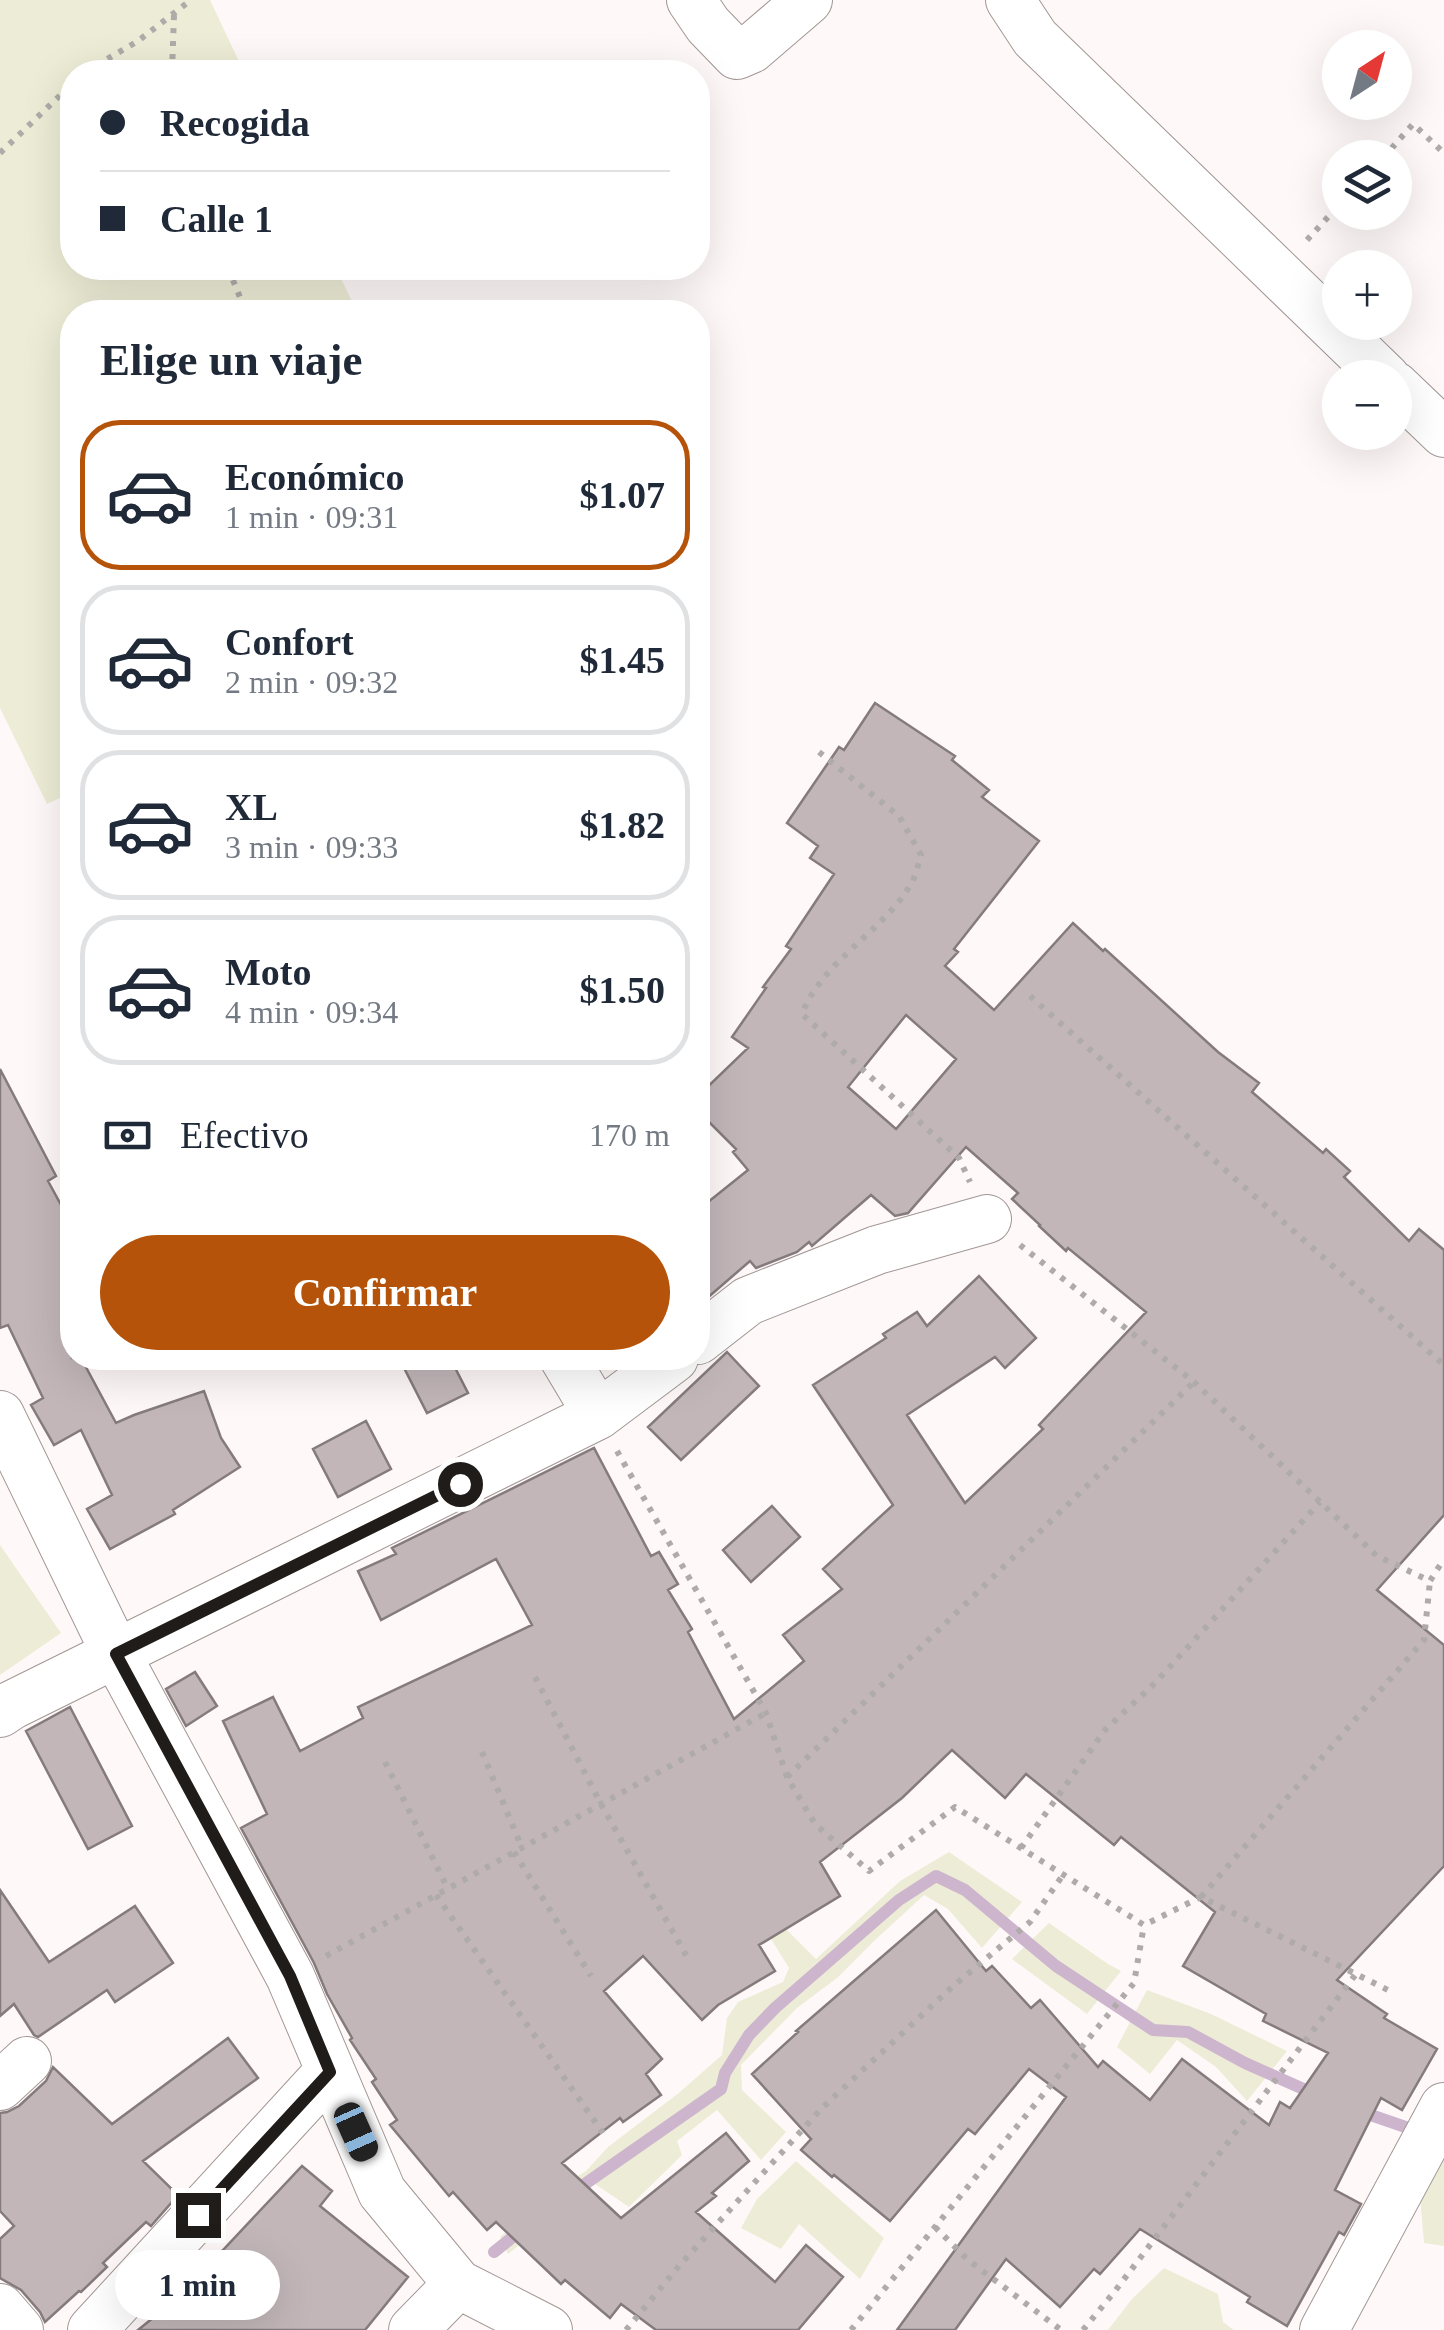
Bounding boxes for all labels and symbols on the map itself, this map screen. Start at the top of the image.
north arrow [1322,30,1412,120]
route start [438,1462,483,1507]
car [330,2098,382,2166]
route end [176,2193,221,2238]
callout: 1 min [116,2250,280,2320]

